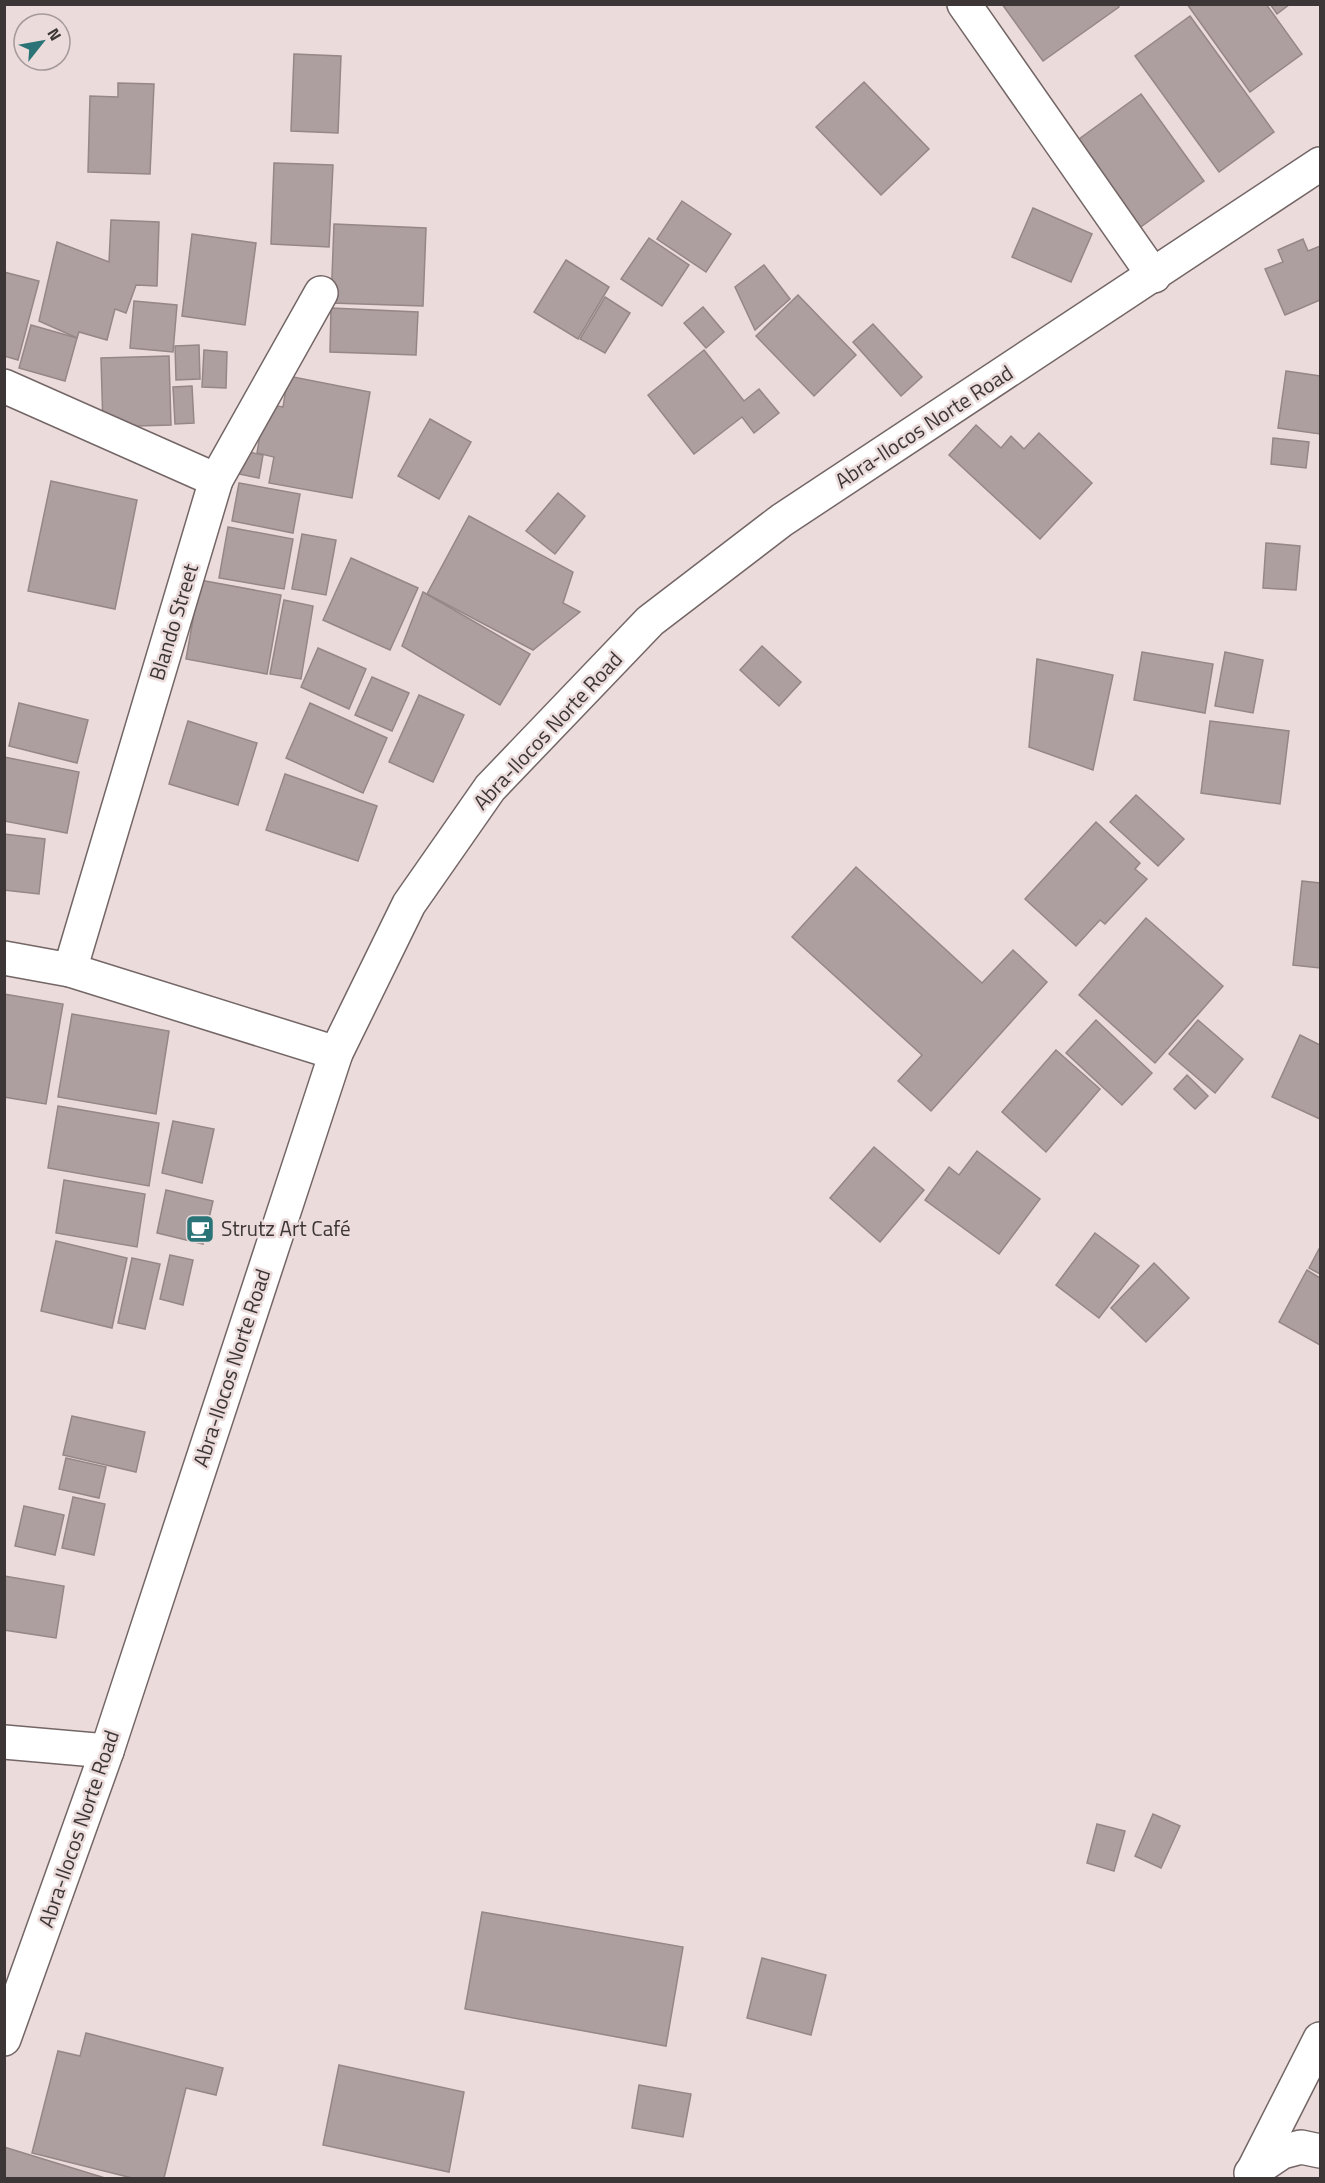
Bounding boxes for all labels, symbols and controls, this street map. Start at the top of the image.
north arrow [12,12,72,72]
text: N [42,23,68,45]
street label: Abra-Ilocos Norte Road [828,356,1019,496]
street label: Blando Street [140,559,206,684]
street label: Abra-Ilocos Norte Road [465,644,629,817]
place label: Strutz Art Café [221,1212,351,1244]
cafe icon: Strutz Art Café [184,1213,216,1245]
street label: Abra-Ilocos Norte Road [184,1264,278,1471]
street label: Abra-Ilocos Norte Road [29,1726,127,1932]

